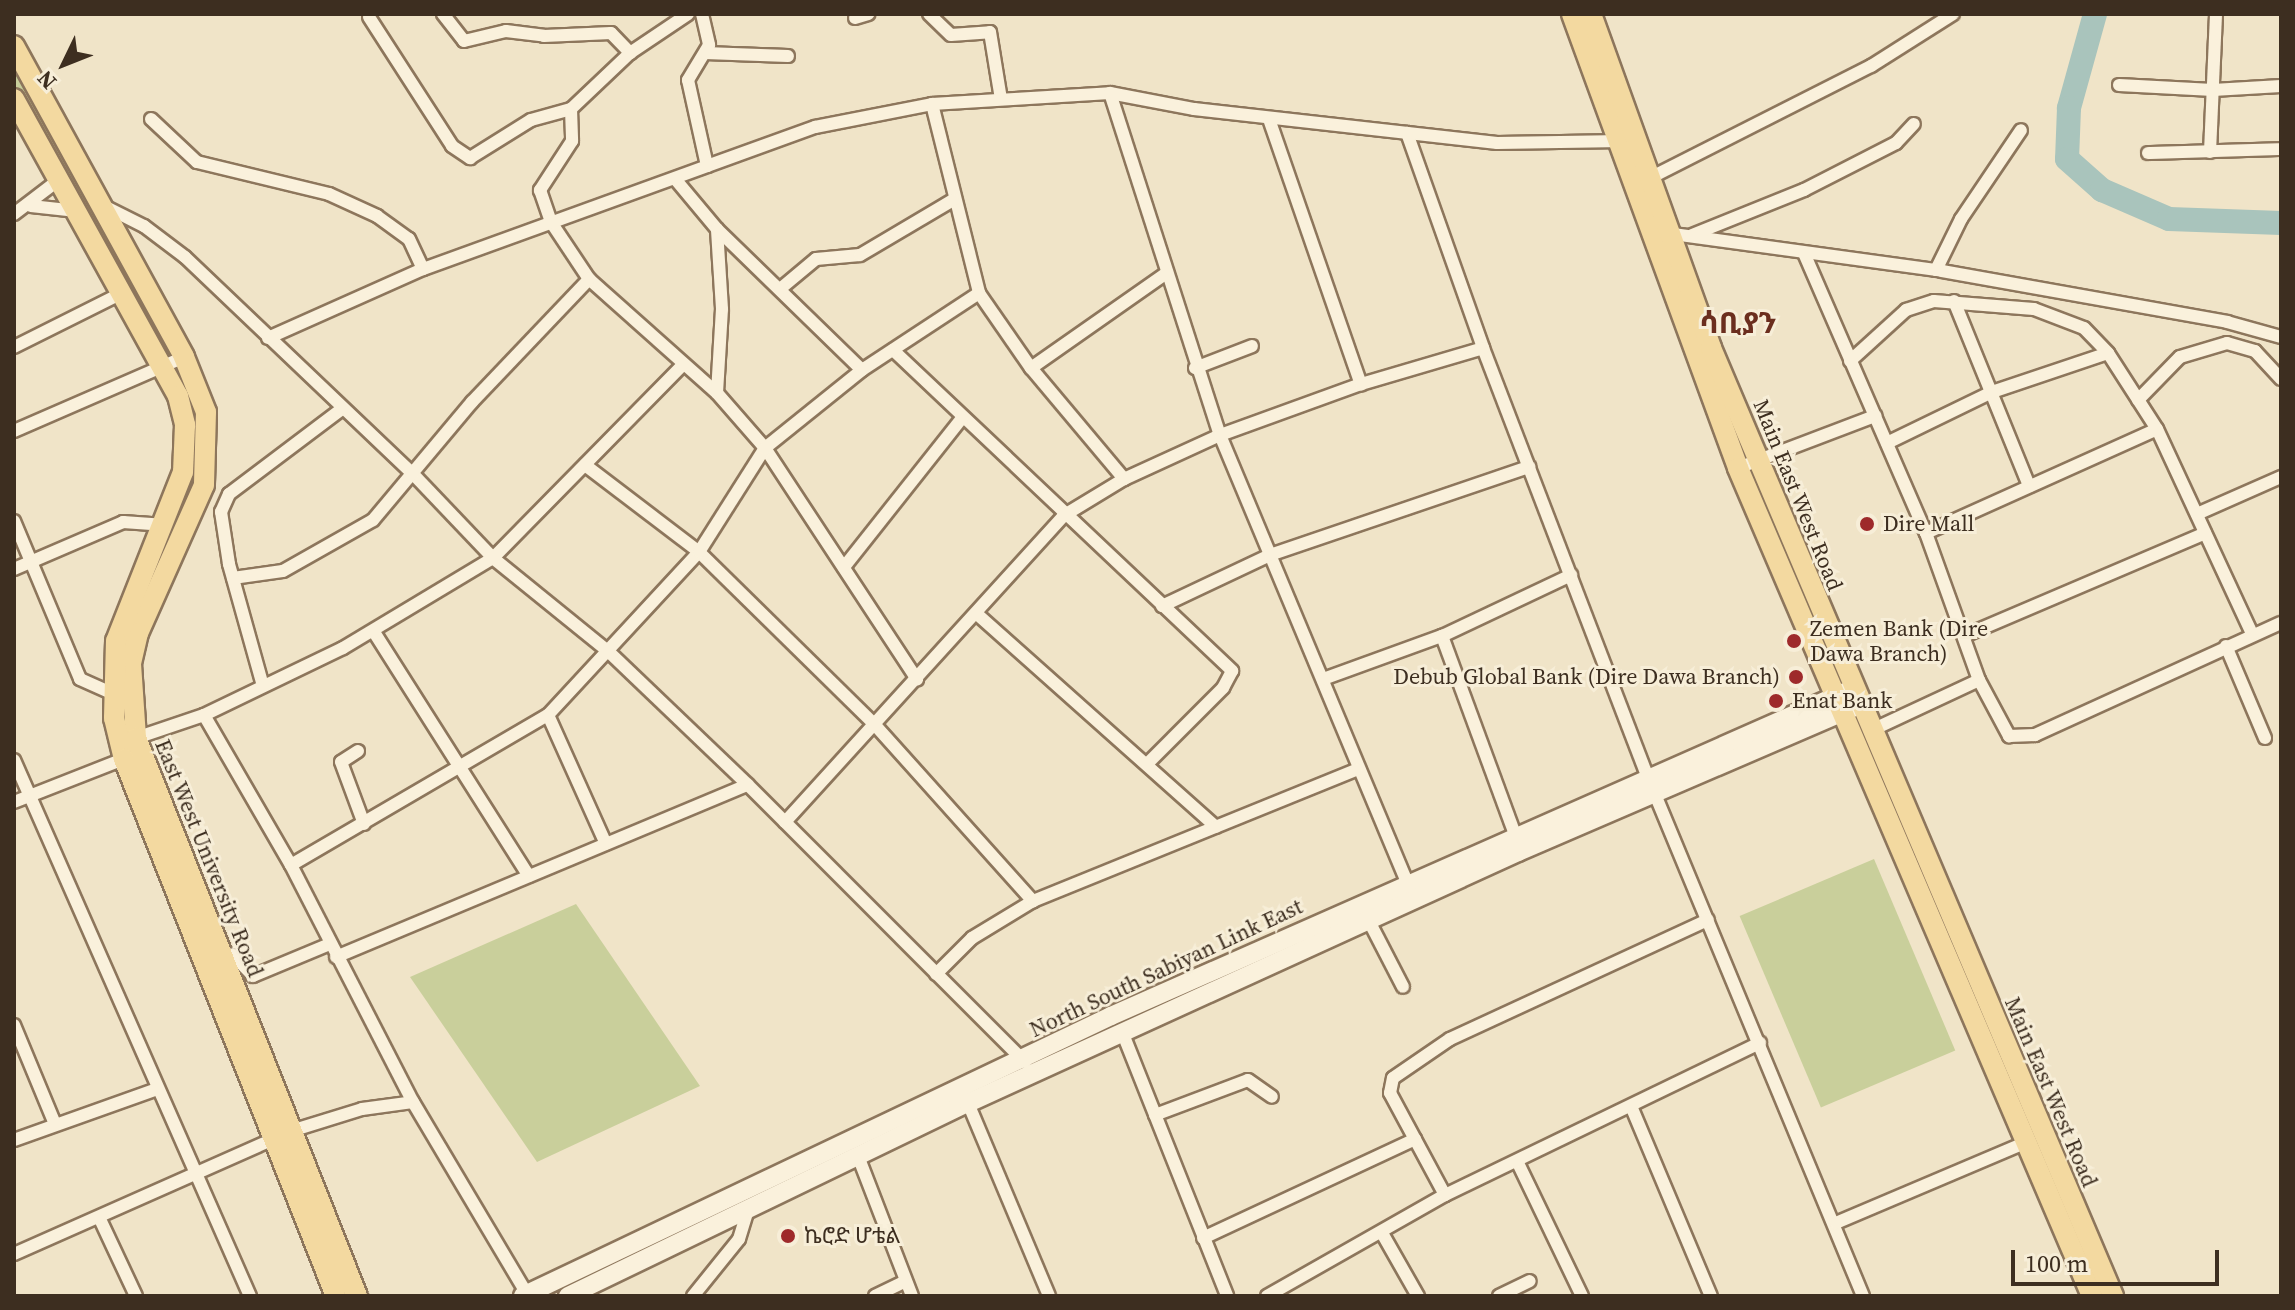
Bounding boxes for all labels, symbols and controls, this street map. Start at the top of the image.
north arrow [24,24,104,104]
text: N [30,64,63,96]
district label: ሳቢያን [1699,305,1777,341]
street label: Main East West Road [1747,395,1849,595]
place label: Dire Mall [1883,511,1974,537]
marker: Dire Mall [1858,515,1876,533]
place label: Zemen Bank (Dire Dawa Branch) [1810,615,1988,666]
marker: Zemen Bank (Dire Dawa Branch) [1785,632,1803,650]
place label: Debub Global Bank (Dire Dawa Branch) [1393,664,1780,690]
marker: Debub Global Bank (Dire Dawa Branch) [1787,668,1805,686]
place label: Enat Bank [1792,688,1892,714]
marker: Enat Bank [1767,692,1785,710]
street label: East West University Road [149,735,269,981]
street label: North South Sabiyan Link East [1025,893,1307,1043]
street label: Main East West Road [1999,993,2103,1191]
place label: ኬሮድ ሆቴል [804,1223,900,1249]
marker: ኬሮድ ሆቴል [779,1227,797,1245]
scale bar [2015,1234,2223,1284]
text: 100 m [2025,1247,2088,1280]

